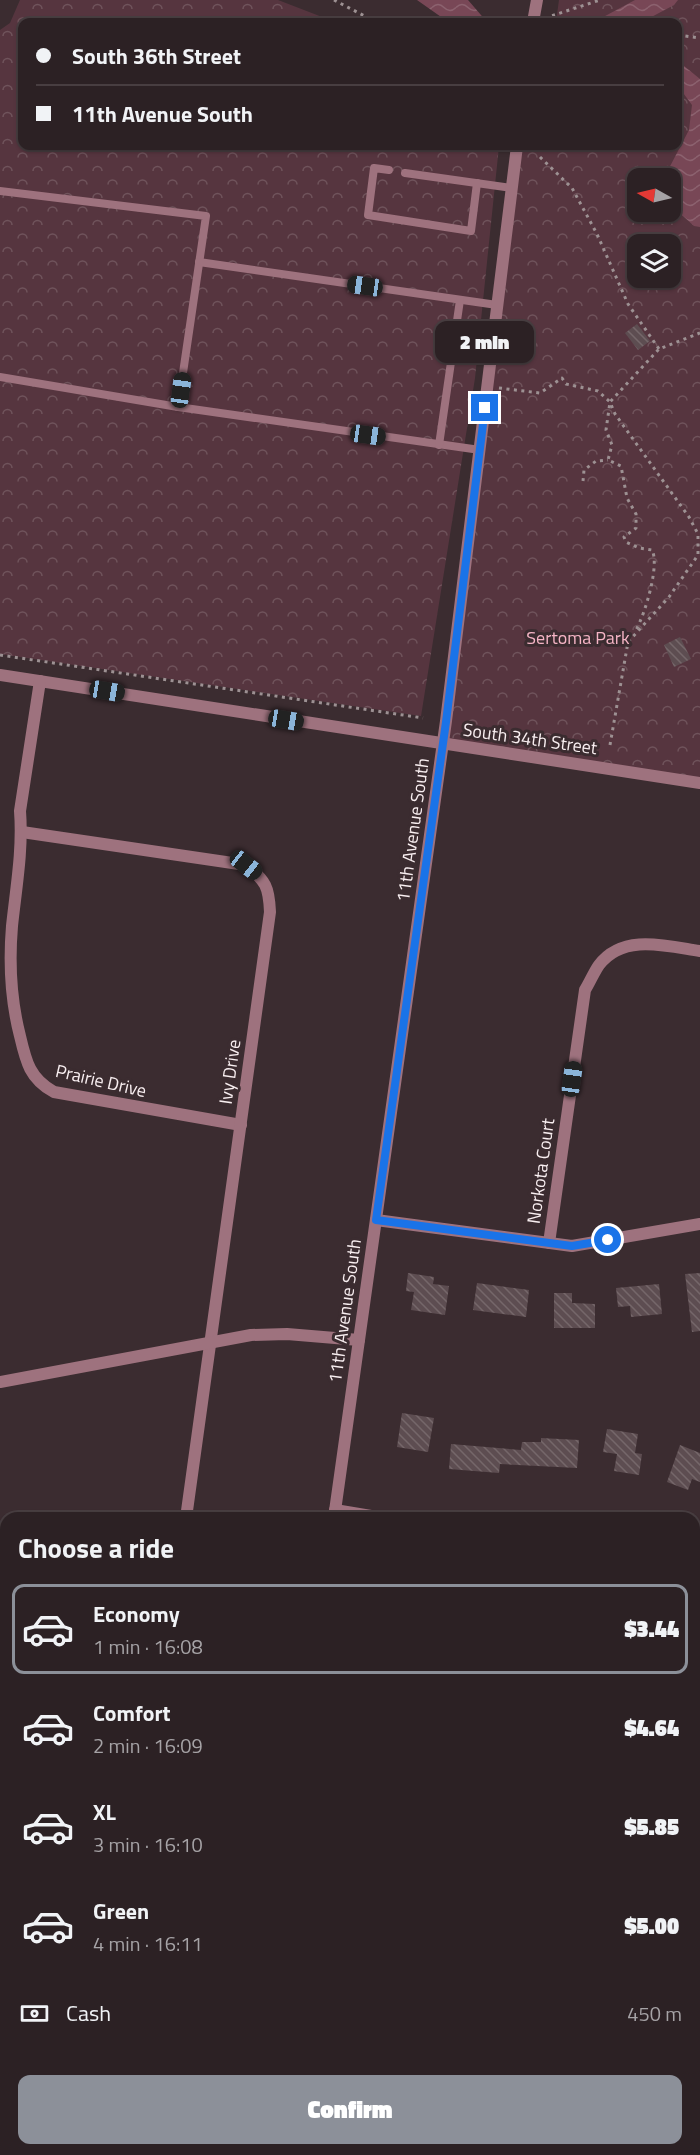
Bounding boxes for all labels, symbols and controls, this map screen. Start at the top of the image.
text: South 36th Street [72,39,241,73]
text: 11th Avenue South [72,97,253,131]
north arrow [627,168,681,222]
map controls [627,168,681,288]
button: layers [627,234,681,288]
car [346,275,384,297]
callout: 2 min [436,321,534,363]
text: 2 min [460,326,509,357]
car [170,371,192,409]
route end [471,394,498,421]
car [349,424,387,446]
park label: Sertoma Park [526,624,630,651]
car [88,679,126,703]
car [267,708,305,732]
street label: South 34th Street [461,716,600,761]
street label: 11th Avenue South [389,756,436,904]
car [226,847,266,883]
street label: Ivy Drive [212,1038,247,1106]
street label: Prairie Drive [53,1057,149,1104]
car [561,1060,583,1098]
street label: Norkota Court [520,1116,561,1225]
route start [594,1226,621,1253]
street label: 11th Avenue South [321,1237,368,1385]
text: Choose a ride [18,1527,174,1568]
text: Economy [93,1597,180,1631]
icon: car [21,1602,75,1656]
text: $3.44 [624,1612,679,1646]
text: 1 min · 16:08 [93,1631,203,1662]
text: Comfort [93,1696,171,1730]
icon: car [21,1701,75,1755]
text: $4.64 [624,1711,679,1745]
text: 2 min · 16:09 [93,1730,203,1761]
text: XL [93,1795,116,1829]
icon: car [21,1800,75,1854]
text: $5.85 [624,1810,679,1844]
text: 3 min · 16:10 [93,1829,203,1860]
text: Green [93,1894,149,1928]
icon: car [21,1899,75,1953]
text: $5.00 [624,1909,679,1943]
text: 4 min · 16:11 [93,1928,203,1959]
text: Cash [66,1996,111,2030]
icon: cash [18,1997,51,2030]
text: 450 m [627,1998,682,2029]
button: Confirm [18,2075,682,2144]

